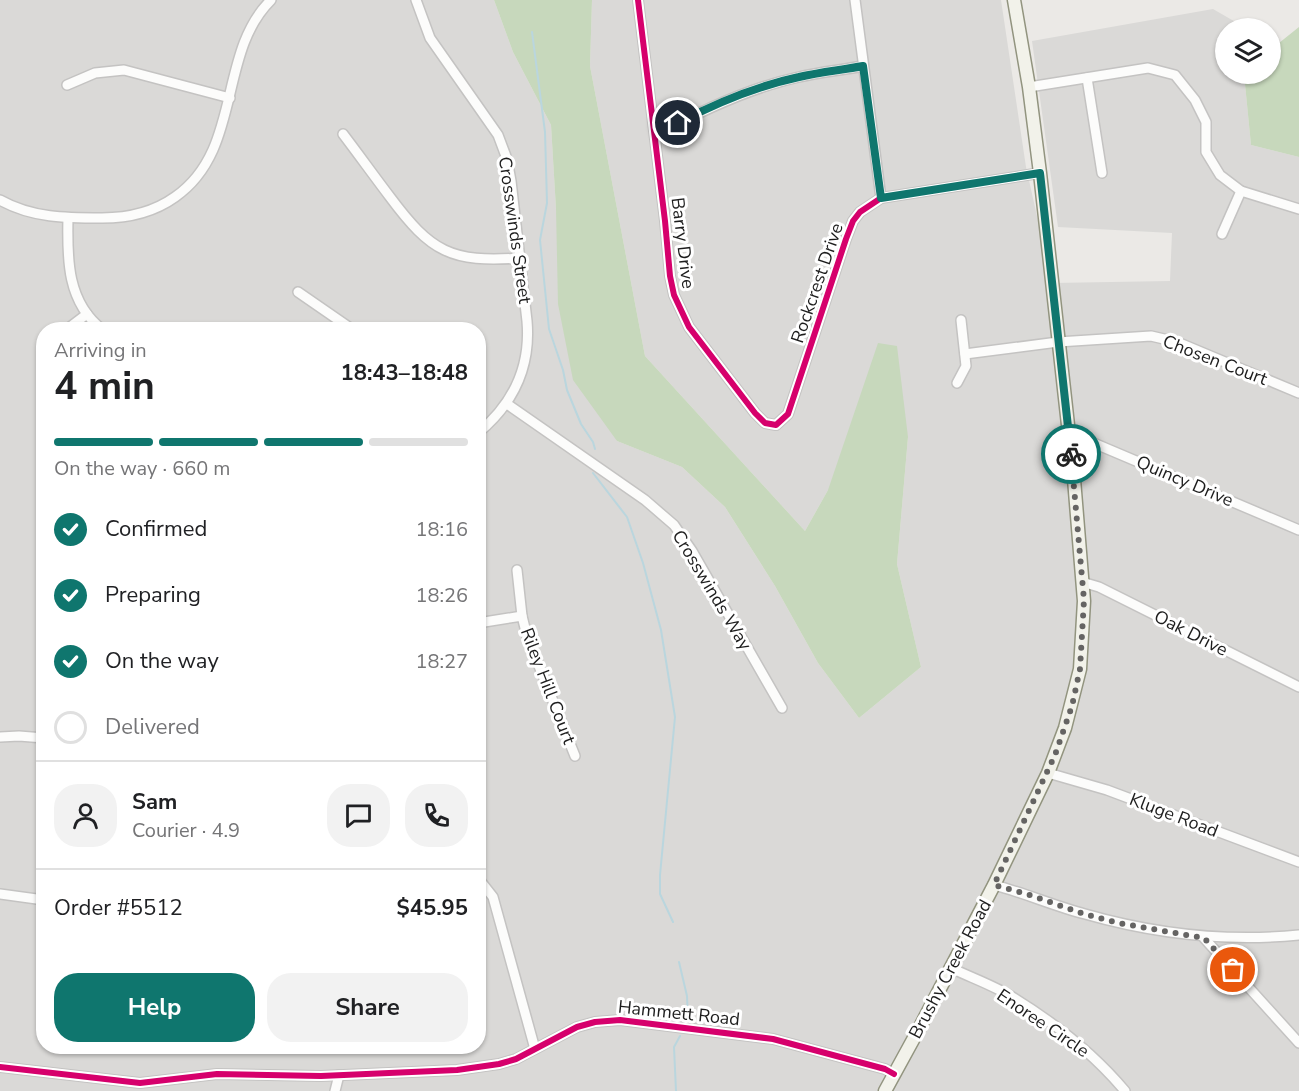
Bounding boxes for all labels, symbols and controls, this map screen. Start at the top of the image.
map controls [1215,18,1281,84]
button: layers [1215,18,1281,84]
pin [652,97,703,148]
icon: home [661,106,694,139]
street label: Crosswinds Street [493,155,537,306]
street label: Barry Drive [666,196,700,290]
street label: Rockcrest Drive [785,220,849,346]
street label: Chosen Court [1159,329,1271,391]
text: Arriving in [54,337,147,364]
text: 18:43–18:48 [340,358,468,388]
text: 4 min [54,360,155,413]
courier [1041,424,1101,484]
icon: bike [1055,438,1088,471]
street label: Quincy Drive [1133,450,1237,512]
text: On the way · 660 m [54,455,230,482]
icon: check [54,513,87,546]
text: Confirmed [105,514,207,544]
text: 18:16 [415,516,468,543]
street label: Crosswinds Way [667,525,758,655]
icon: check [54,579,87,612]
text: Preparing [105,580,201,610]
text: 18:26 [415,582,468,609]
street label: Oak Drive [1150,604,1232,662]
street label: Riley Hill Court [515,624,581,748]
icon: check [54,645,87,678]
text: On the way [105,646,219,676]
text: 18:27 [415,648,468,675]
text: Delivered [105,712,200,742]
button: person [54,784,117,847]
button: chat [327,784,390,847]
button: phone [405,784,468,847]
text: Sam [132,787,177,817]
street label: Kluge Road [1126,787,1222,843]
text: Courier · 4.9 [132,817,240,844]
text: Order #5512 [54,893,183,923]
text: $45.95 [397,893,468,923]
street label: Brushy Creek Road [903,895,997,1043]
pin [1207,944,1258,995]
icon: bag [1216,953,1249,986]
button: Help [54,973,255,1042]
button: Share [267,973,468,1042]
street label: Enoree Circle [992,983,1094,1063]
street label: Hammett Road [617,995,741,1031]

